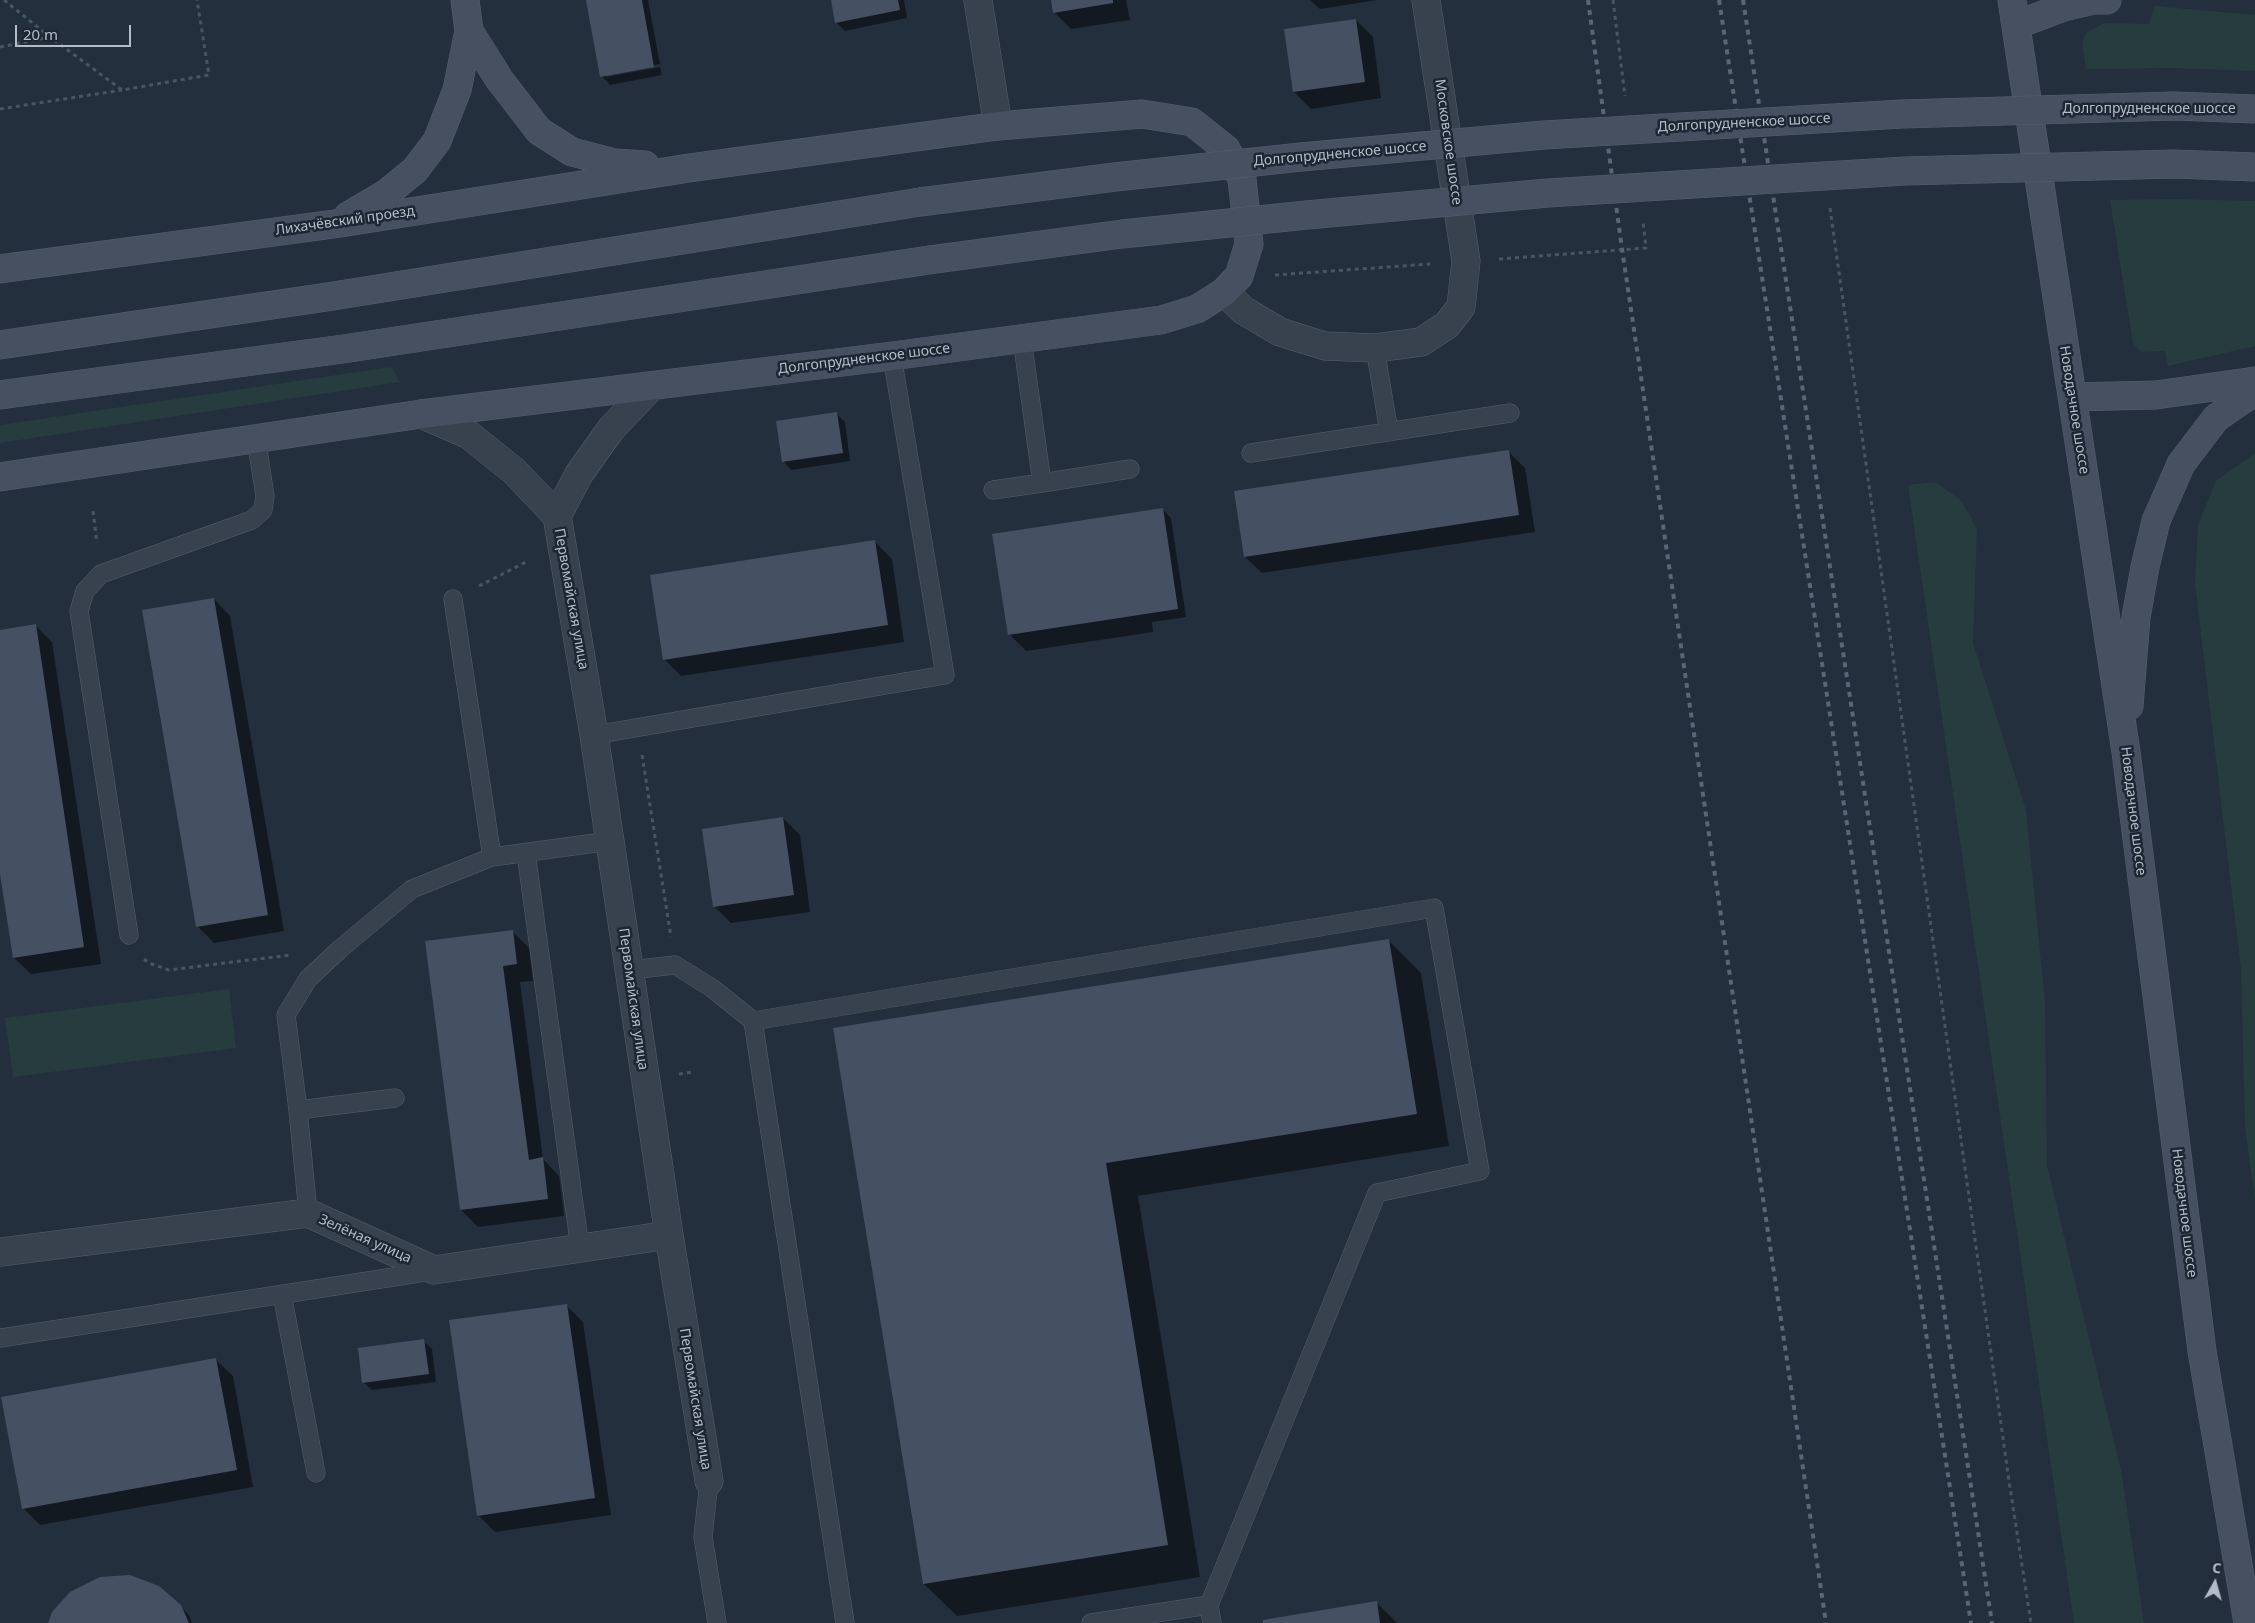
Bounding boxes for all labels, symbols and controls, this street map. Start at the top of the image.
scale bar [18,15,134,47]
text: 20 m [23,24,58,44]
street label: Московское шоссе [1431,78,1465,206]
street label: Долгопрудненское шоссе [2062,101,2236,117]
street label: Долгопрудненское шоссе [1657,110,1831,136]
street label: Долгопрудненское шоссе [1253,138,1427,170]
street label: Лихачёвский проезд [274,203,416,239]
street label: Долгопрудненское шоссе [777,340,951,378]
street label: Новодачное шоссе [2056,345,2092,475]
street label: Первомайская улица [550,527,592,671]
street label: Новодачное шоссе [2117,746,2149,876]
street label: Первомайская улица [615,927,651,1071]
street label: Новодачное шоссе [2168,1148,2200,1278]
street label: Зелёная улица [316,1211,414,1267]
street label: Первомайская улица [676,1327,714,1471]
north arrow [2190,1558,2240,1608]
text: С [2211,1558,2223,1578]

